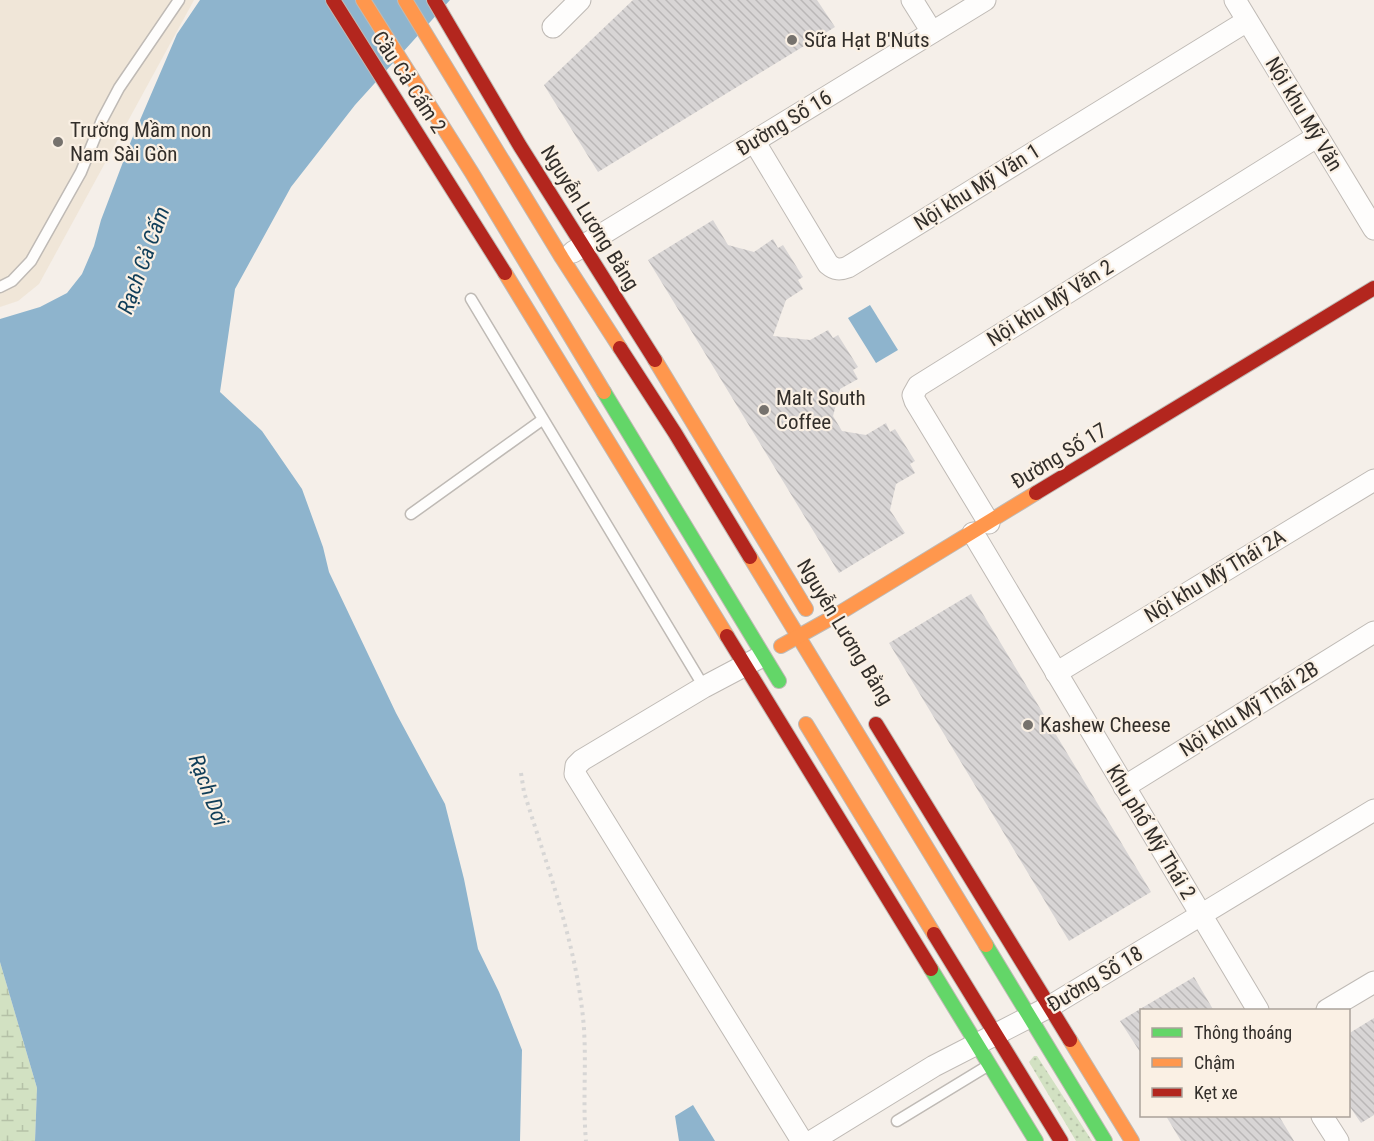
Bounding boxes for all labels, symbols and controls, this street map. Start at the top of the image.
street label: Cầu Cả Cấm 2 [367,27,451,137]
place label: Sữa Hạt B'Nuts [804,28,930,52]
marker: Sữa Hạt B'Nuts [785,33,799,47]
street label: Nội khu Mỹ Văn [1261,53,1347,175]
street label: Đường Số 16 [732,85,836,161]
place label: Trường Mầm non Nam Sài Gòn [70,118,211,166]
marker: Trường Mầm non Nam Sài Gòn [51,135,65,149]
street label: Nội khu Mỹ Văn 1 [910,139,1044,235]
street label: Nguyễn Lương Bằng [536,141,644,295]
water label: Rạch Cả Cấm [112,203,174,317]
street label: Nội khu Mỹ Văn 2 [983,255,1117,351]
place label: Malt South Coffee [776,386,866,434]
marker: Malt South Coffee [757,403,771,417]
street label: Đường Số 17 [1007,418,1111,494]
street label: Nội khu Mỹ Thái 2A [1140,524,1290,628]
street label: Nguyễn Lương Bằng [792,555,898,709]
street label: Nội khu Mỹ Thái 2B [1175,657,1323,761]
place label: Kashew Cheese [1040,713,1171,737]
marker: Kashew Cheese [1021,718,1035,732]
water label: Rạch Dơi [184,751,234,830]
street label: Khu phố Mỹ Thái 2 [1101,760,1201,904]
street label: Đường Số 18 [1043,941,1147,1017]
legend [1140,1009,1350,1117]
text: Thông thoáng [1194,1022,1292,1043]
text: Chậm [1194,1052,1235,1073]
text: Kẹt xe [1194,1082,1238,1103]

